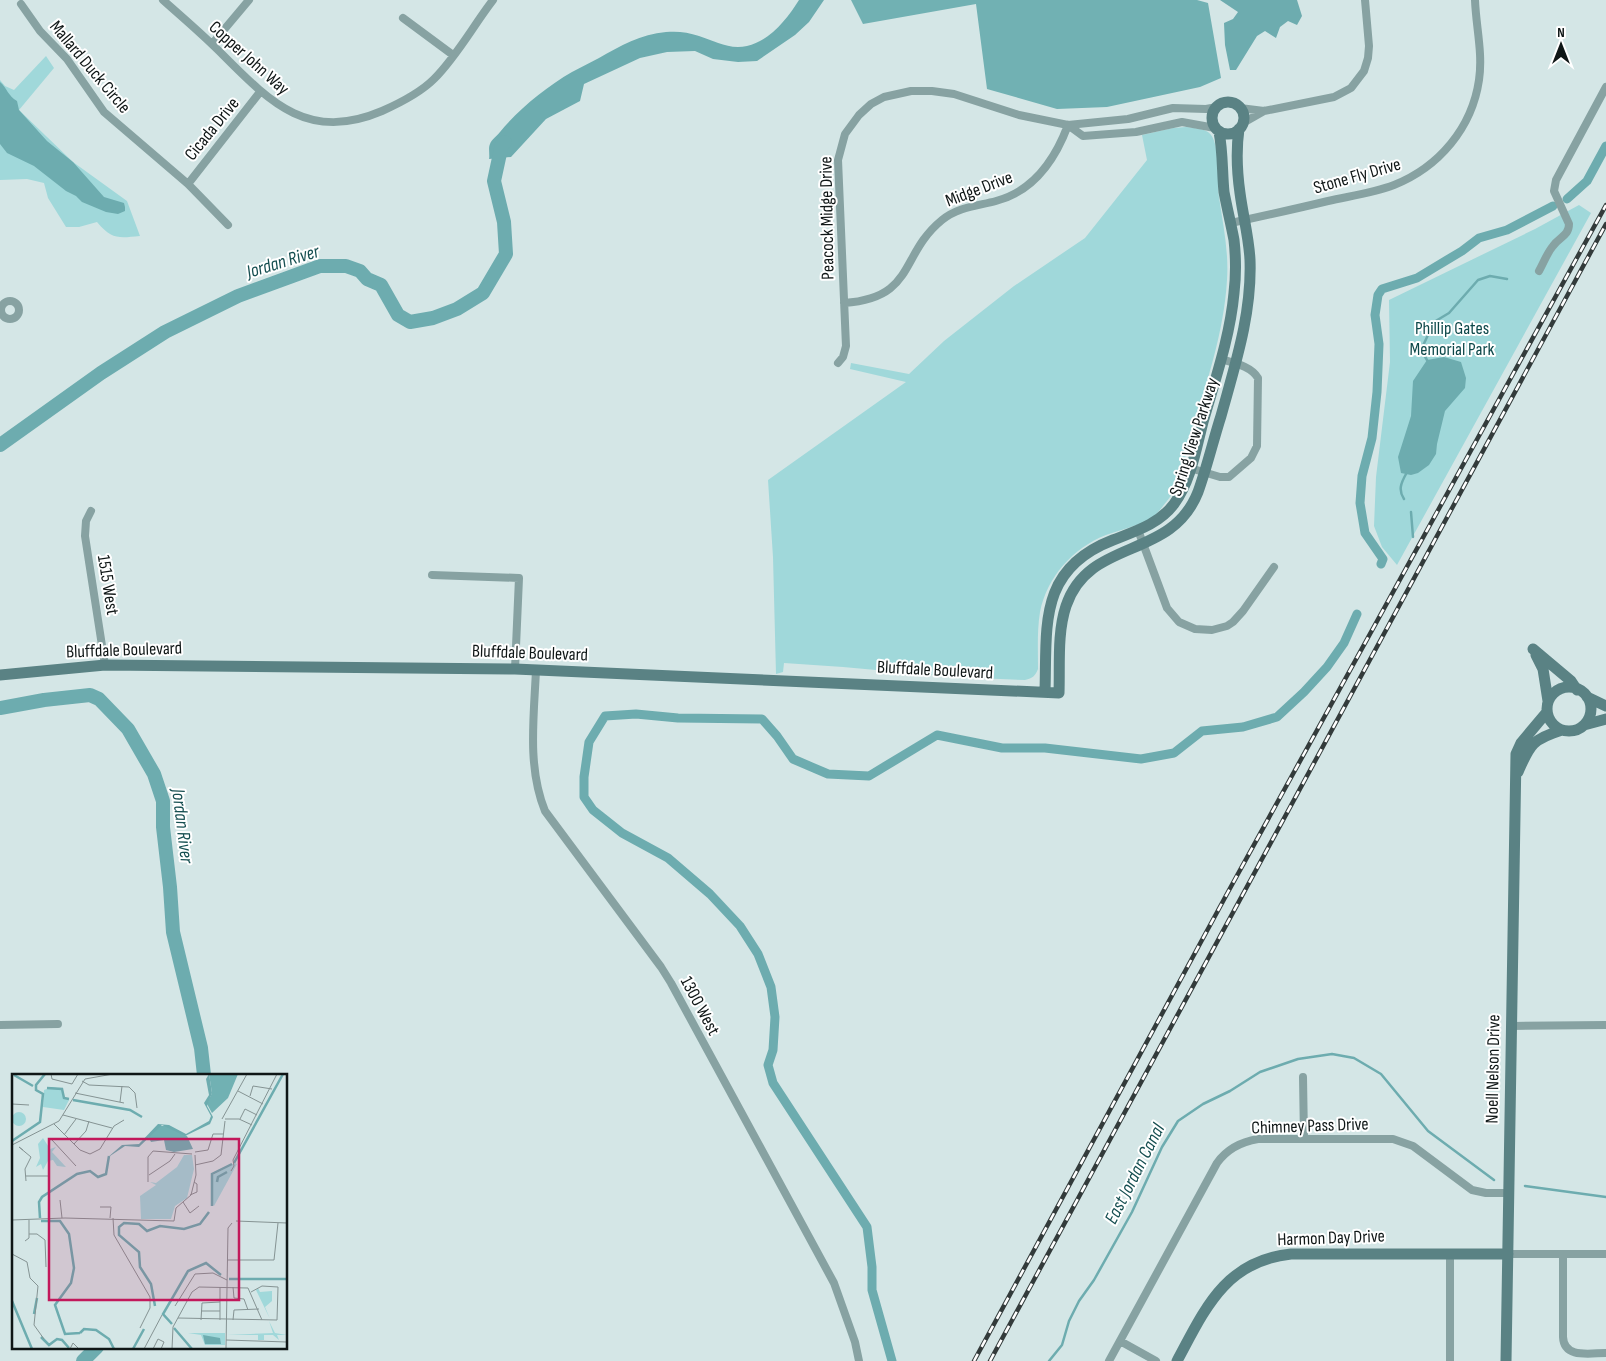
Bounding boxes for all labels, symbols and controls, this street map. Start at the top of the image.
street label: Mallard Duck Circle [45,16,135,118]
street label: Copper John Way [205,17,293,99]
north arrow [1536,20,1586,70]
text: N [1557,24,1565,41]
street label: Cicada Drive [180,93,244,165]
street label: Stone Fly Drive [1311,154,1403,198]
street label: Peacock Midge Drive [815,156,839,280]
street label: Midge Drive [942,167,1016,211]
water label: Jordan River [243,240,323,284]
park label: Phillip Gates Memorial Park [1410,318,1495,360]
street label: Spring View Parkway [1165,375,1223,499]
street label: 1515 West [93,553,123,617]
street label: Bluffdale Boulevard [66,637,182,663]
street label: Bluffdale Boulevard [472,640,588,666]
street label: Bluffdale Boulevard [876,656,994,684]
water label: Jordan River [166,786,198,865]
street label: 1300 West [676,973,724,1039]
street label: Noell Nelson Drive [1482,1014,1504,1124]
inset map [12,1074,288,1348]
street label: Chimney Pass Drive [1251,1113,1369,1139]
water label: East Jordan Canal [1100,1120,1170,1228]
street label: Harmon Day Drive [1277,1226,1385,1250]

